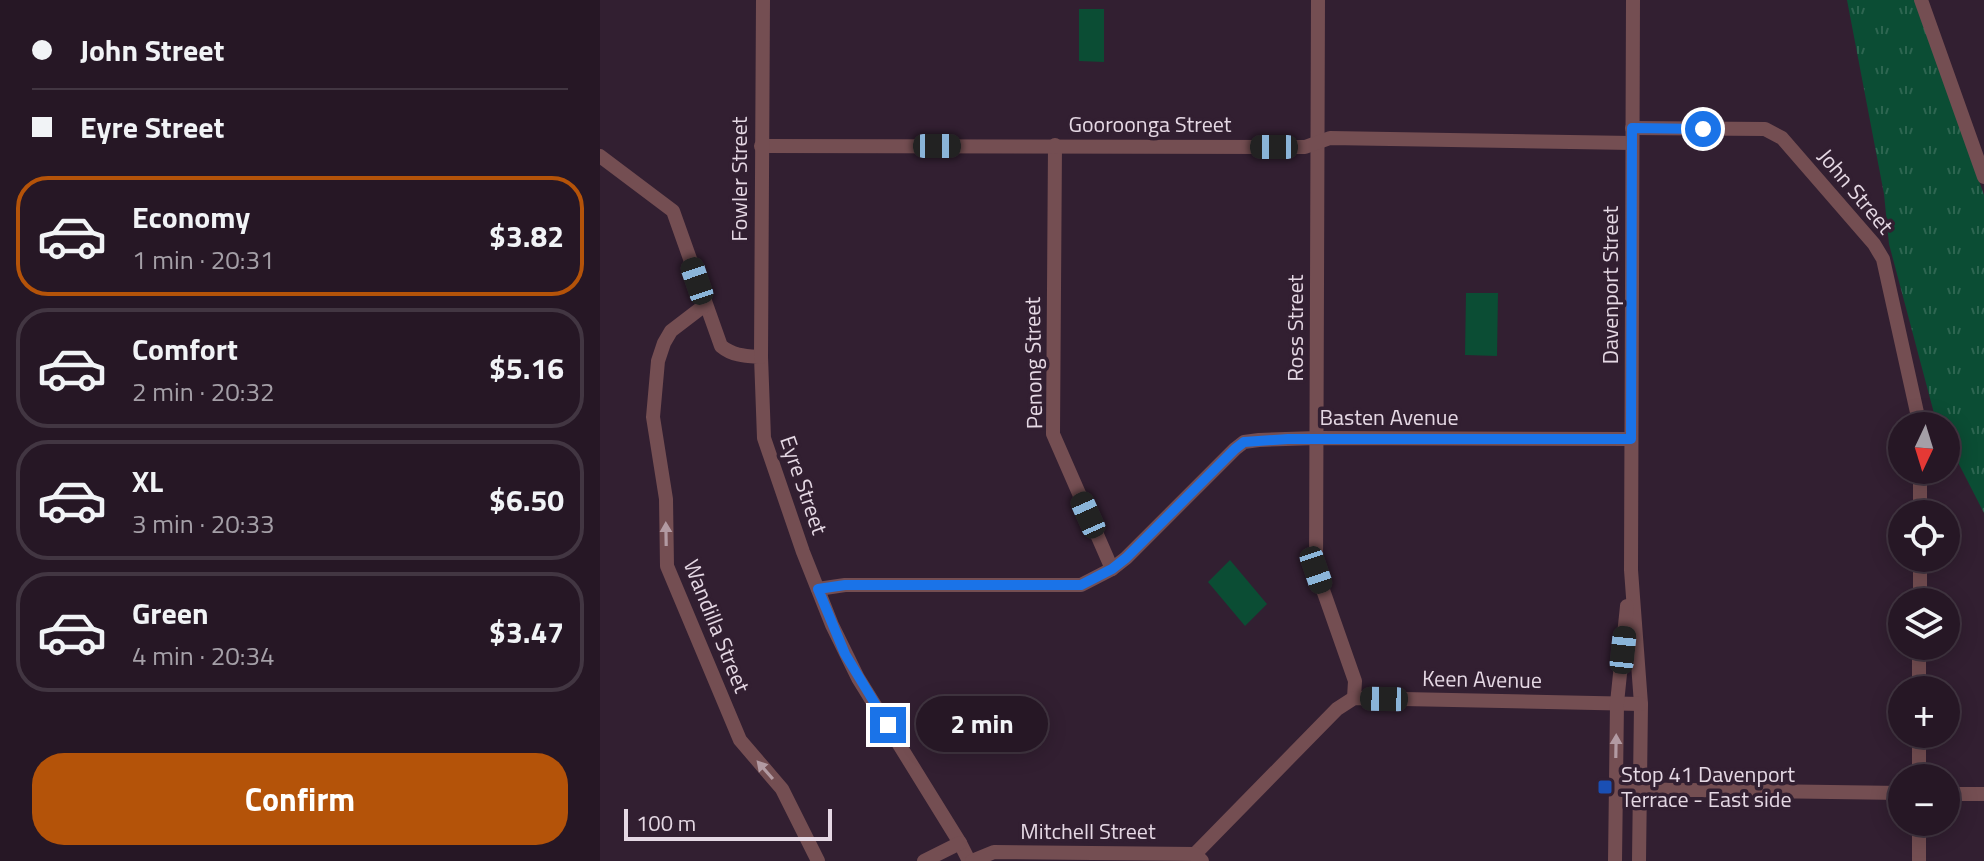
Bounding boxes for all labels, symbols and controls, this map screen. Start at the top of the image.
text: John Street [80,27,224,73]
text: Eyre Street [80,104,224,150]
street label: Gooroonga Street [1068,107,1232,141]
route start [1685,111,1721,147]
street label: Fowler Street [722,116,756,241]
car [913,134,961,158]
car [1250,135,1298,159]
street label: John Street [1810,141,1902,242]
text: Economy [132,194,250,240]
icon: car [36,200,108,272]
street label: Davenport Street [1593,205,1627,364]
text: $3.82 [489,213,564,259]
text: 1 min · 20:31 [132,240,275,279]
car [678,254,716,308]
street label: Ross Street [1278,274,1312,382]
street label: Penong Street [1015,296,1051,429]
text: Comfort [132,326,238,372]
icon: car [36,332,108,404]
text: $5.16 [489,345,564,391]
text: 2 min · 20:32 [132,372,275,411]
street label: Basten Avenue [1319,400,1459,434]
north arrow [1888,412,1960,484]
map controls [1888,412,1960,836]
street label: Eyre Street [771,431,837,539]
text: XL [132,458,163,504]
icon: car [36,464,108,536]
text: $6.50 [489,477,564,523]
car [1067,488,1109,542]
button: locate [1888,500,1960,572]
text: 3 min · 20:33 [132,504,275,543]
one-way arrow [660,521,673,546]
car [1297,543,1335,597]
street label: Wandilla Street [675,554,759,698]
button: layers [1888,588,1960,660]
text: Green [132,590,209,636]
icon: car [36,596,108,668]
text: $3.47 [489,609,564,655]
car [1609,625,1637,675]
text: 4 min · 20:34 [132,636,275,675]
street label: Keen Avenue [1422,661,1542,697]
button: + [1888,676,1960,748]
car [1360,687,1408,711]
callout: 2 min [916,697,1048,753]
text: 2 min [950,704,1014,743]
route end [870,707,906,743]
one-way arrow [1610,733,1623,758]
button: Confirm [32,753,568,845]
place label: Stop 41 Davenport Terrace - East side [1621,757,1795,816]
one-way arrow [757,760,775,779]
button: − [1888,764,1960,836]
marker: Stop 41 Davenport Terrace - East side [1596,778,1614,796]
scale bar [624,805,832,841]
text: 100 m [636,806,696,840]
street label: Mitchell Street [1020,814,1156,848]

